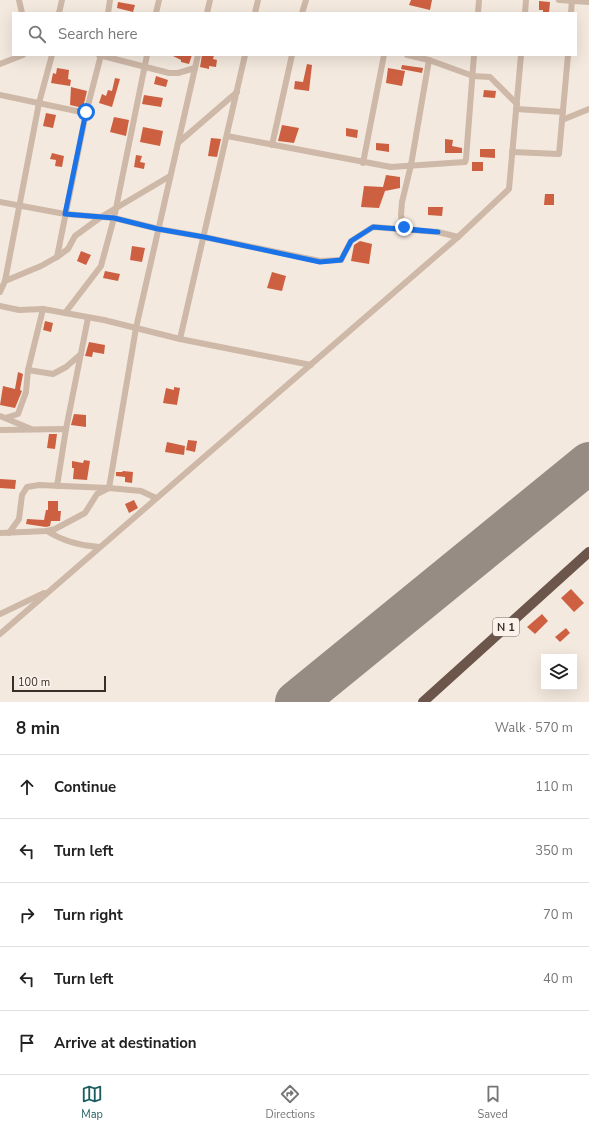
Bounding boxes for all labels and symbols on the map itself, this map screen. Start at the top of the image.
route start [77,103,95,121]
route end [395,218,413,236]
road number: N 1 [493,618,519,636]
scale bar [12,674,106,693]

